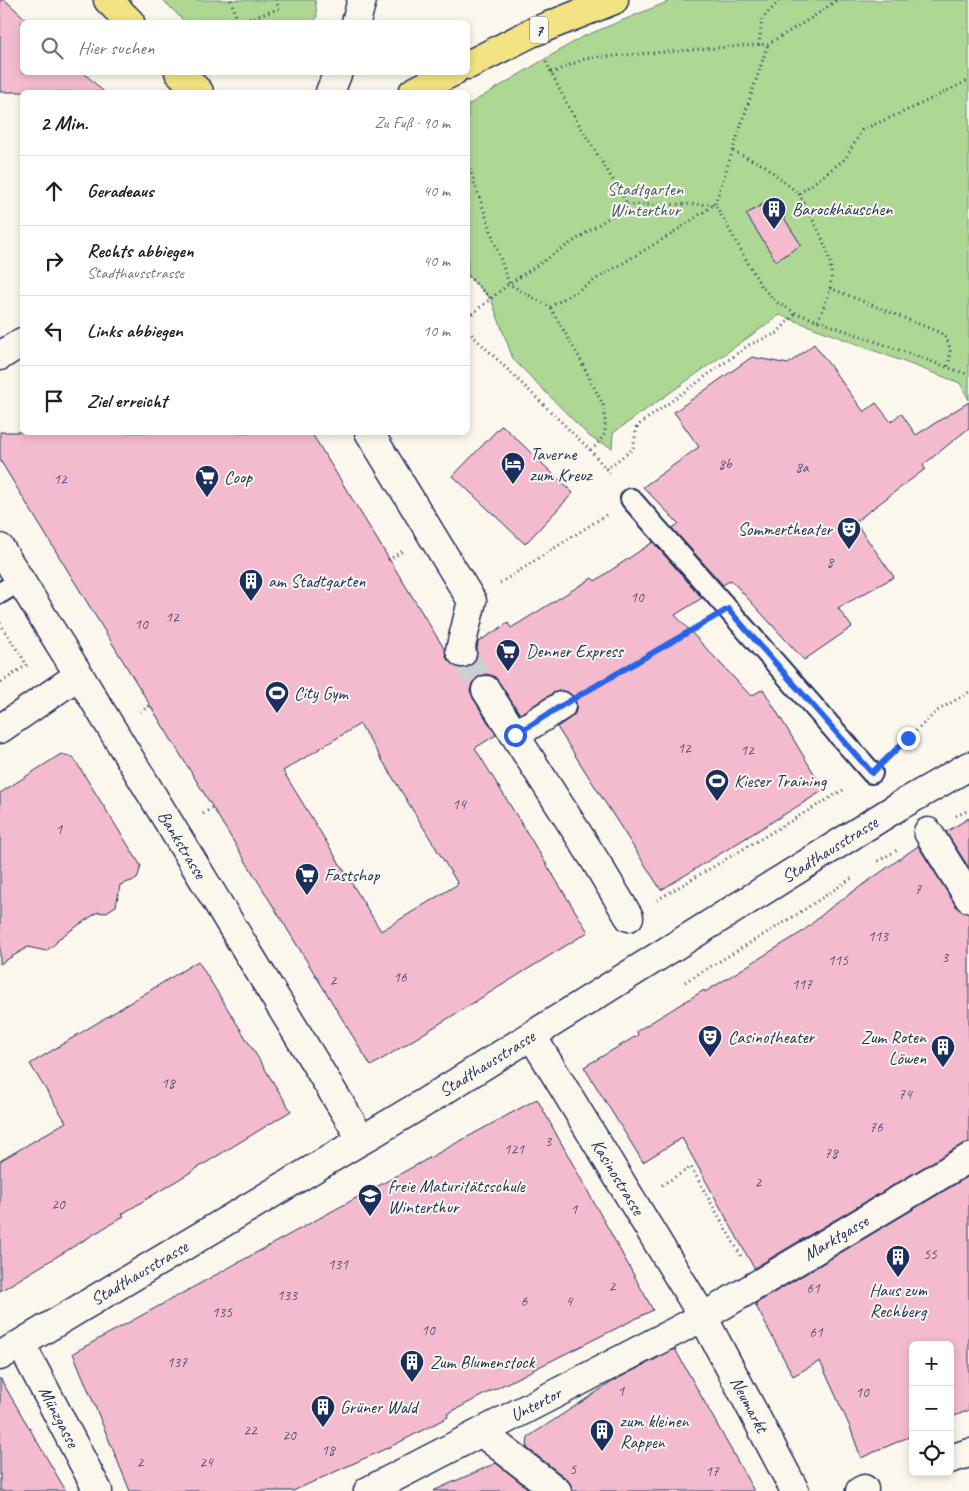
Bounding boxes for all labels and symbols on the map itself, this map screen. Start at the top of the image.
road number: 7 [530,16,548,44]
park label: Stadtgarten Winterthur [607,178,684,221]
building icon: Barockhäuschen [761,196,787,230]
place label: Barockhäuschen [792,198,893,220]
place label: Taverne zum Kreuz [530,443,594,486]
hotel icon: Taverne zum Kreuz [500,451,526,485]
house number: 8b [718,455,733,474]
house number: 8a [795,458,810,477]
supermarket icon: Coop [194,464,220,498]
place label: Coop [224,466,253,488]
house number: 12 [53,470,68,489]
theatre icon: Sommertheater [836,516,862,550]
place label: Sommertheater [738,518,835,540]
house number: 8 [827,553,835,572]
building icon: am Stadtgarten [238,568,264,602]
place label: am Stadtgarten [268,570,366,592]
house number: 10 [630,588,645,607]
house number: 12 [165,608,180,627]
house number: 10 [134,615,149,634]
supermarket icon: Denner Express [495,638,521,672]
place label: Denner Express [526,640,624,662]
sports icon: City Gym [264,680,290,714]
place label: City Gym [294,682,349,704]
route start [504,724,527,747]
route end [897,727,920,750]
house number: 12 [677,739,692,758]
house number: 12 [740,741,755,760]
sports icon: Kieser Training [704,768,730,802]
place label: Kieser Training [734,770,828,792]
house number: 14 [452,795,467,814]
street label: Bankstrasse [153,806,212,884]
street label: Stadthausstrasse [777,811,883,888]
house number: 1 [56,820,64,839]
supermarket icon: Fastshop [294,862,320,896]
place label: Fastshop [324,864,380,886]
house number: 7 [915,880,923,899]
house number: 113 [868,927,889,946]
house number: 3 [942,948,950,967]
house number: 115 [828,951,849,970]
house number: 16 [393,968,408,987]
house number: 2 [330,971,338,990]
house number: 117 [792,975,813,994]
theatre icon: Casinotheater [697,1024,723,1058]
street label: Stadthausstrasse [435,1025,540,1102]
place label: Casinotheater [728,1026,816,1048]
place label: Zum Roten Löwen [861,1026,927,1069]
building icon: Zum Roten Löwen [930,1034,956,1068]
house number: 18 [161,1074,176,1093]
house number: 74 [898,1085,913,1104]
house number: 76 [869,1118,884,1137]
house number: 3 [545,1132,553,1151]
street label: Kasinostrasse [586,1135,650,1220]
house number: 121 [504,1140,525,1159]
house number: 78 [824,1144,839,1163]
house number: 2 [755,1173,763,1192]
place label: freie Maturitätsschule Winterthur [388,1175,526,1218]
school or university icon: freie Maturitätsschule Winterthur [357,1183,383,1217]
house number: 20 [51,1195,66,1214]
house number: 1 [571,1200,579,1219]
street label: Marktgasse [799,1209,873,1266]
street label: Stadthausstrasse [87,1235,192,1310]
building icon: Haus zum Rechberg [885,1244,911,1278]
house number: 55 [923,1245,938,1264]
house number: 131 [328,1255,349,1274]
house number: 2 [609,1277,617,1296]
house number: 61 [806,1279,821,1298]
place label: Haus zum Rechberg [869,1279,928,1322]
house number: 133 [277,1286,298,1305]
house number: 6 [521,1292,529,1311]
house number: 4 [566,1292,574,1311]
house number: 135 [212,1303,233,1322]
house number: 10 [421,1321,436,1340]
house number: 61 [809,1323,824,1342]
building icon: Zum Blumenstock [399,1349,425,1383]
place label: Zum Blumenstock [430,1351,536,1373]
house number: 137 [167,1353,188,1372]
street label: Neumarkt [726,1373,774,1438]
street label: Untertor [507,1381,566,1426]
street label: Münzgasse [34,1382,85,1452]
house number: 1 [618,1382,626,1401]
house number: 10 [855,1383,870,1402]
building icon: Grüner Wald [310,1394,336,1428]
place label: Grüner Wald [340,1396,420,1418]
place label: zum kleinen Rappen [620,1410,689,1453]
building icon: zum kleinen Rappen [589,1418,615,1452]
house number: 22 [243,1421,258,1440]
house number: 20 [282,1426,297,1445]
house number: 18 [321,1441,336,1460]
house number: 2 [137,1453,145,1472]
house number: 24 [199,1453,214,1472]
house number: 5 [570,1460,578,1479]
house number: 17 [705,1462,720,1481]

